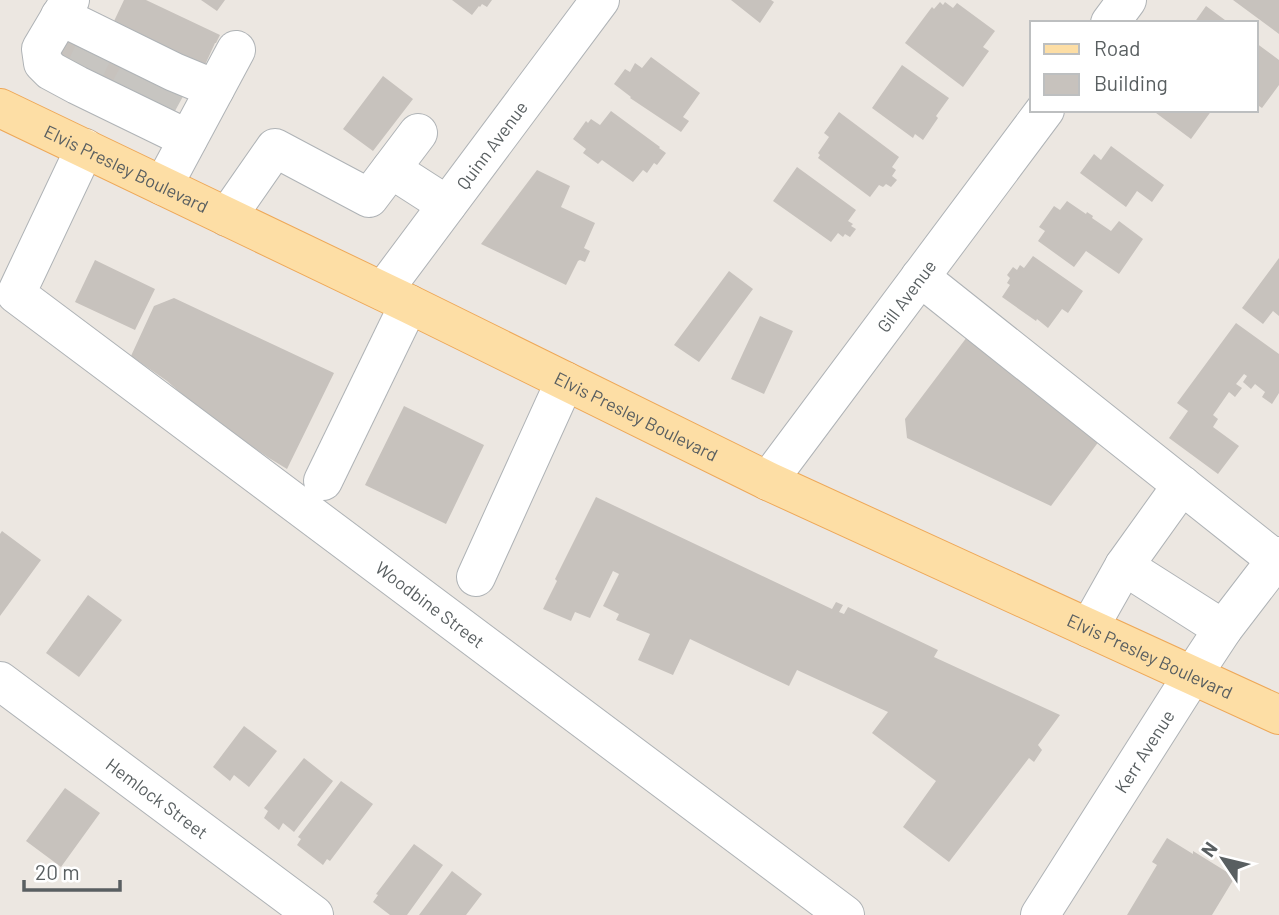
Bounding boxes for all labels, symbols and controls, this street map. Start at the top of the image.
legend [1030,21,1258,112]
text: Road [1094,35,1140,60]
text: Building [1094,70,1168,95]
street label: Quinn Avenue [452,96,532,194]
street label: Elvis Presley Boulevard [41,120,212,217]
street label: Gill Avenue [872,255,940,336]
street label: Elvis Presley Boulevard [551,367,722,466]
street label: Woodbine Street [371,556,489,652]
street label: Elvis Presley Boulevard [1064,609,1236,703]
street label: Kerr Avenue [1110,706,1179,797]
street label: Hemlock Street [102,753,212,843]
north arrow [1188,824,1258,894]
text: N [1196,837,1222,861]
scale bar [24,848,121,892]
text: 20 m [35,859,80,884]

